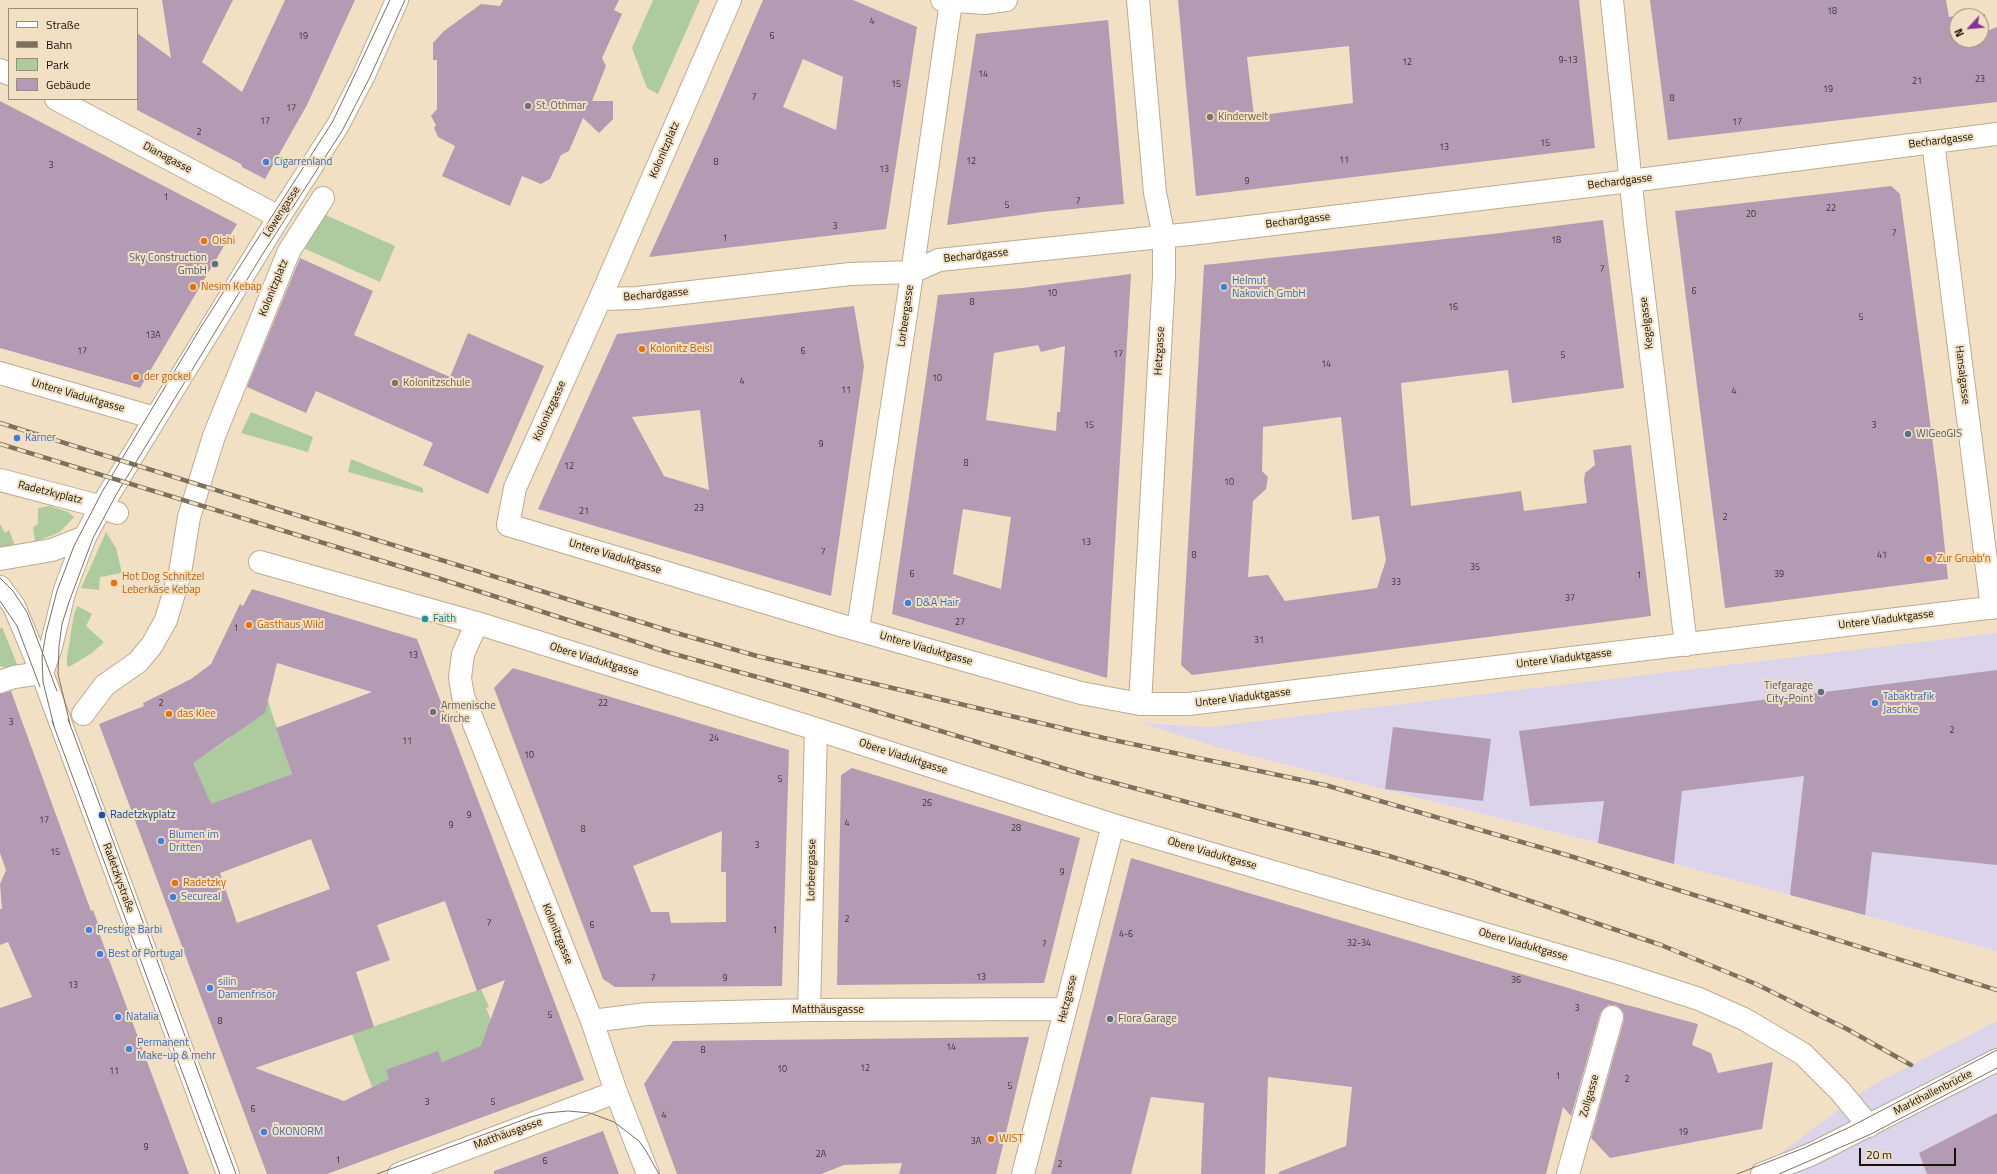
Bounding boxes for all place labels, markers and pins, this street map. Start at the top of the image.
place label: St. Othmar [536,99,586,113]
marker: St. Othmar [523,101,533,111]
place label: Kinderwelt [1218,110,1268,124]
marker: Kinderwelt [1205,112,1215,122]
place label: Cigarrenland [274,155,332,169]
marker: Cigarrenland [261,157,271,167]
place label: Oishi [212,234,235,248]
marker: Oishi [199,236,209,246]
place label: Sky Construction GmbH [129,251,207,277]
marker: Sky Construction GmbH [210,259,220,269]
place label: Helmut Nakovich GmbH [1232,274,1306,300]
place label: Nesim Kebap [201,280,262,294]
marker: Nesim Kebap [188,282,198,292]
marker: Helmut Nakovich GmbH [1219,282,1229,292]
place label: Kolonitz Beisl [650,342,712,356]
marker: Kolonitz Beisl [637,344,647,354]
place label: der gockel [144,370,191,384]
marker: der gockel [131,372,141,382]
place label: Kolonitzschule [403,376,470,390]
marker: Kolonitzschule [390,378,400,388]
place label: WIGeoGIS [1916,427,1962,441]
marker: WIGeoGIS [1903,429,1913,439]
place label: Karner [25,431,56,445]
marker: Karner [12,433,22,443]
place label: Zur Gruab'n [1937,552,1991,566]
marker: Zur Gruab'n [1924,554,1934,564]
place label: Hot Dog Schnitzel Leberkäse Kebap [122,570,204,596]
marker: Hot Dog Schnitzel Leberkäse Kebap [109,578,119,588]
place label: D&A Hair [916,596,959,610]
marker: D&A Hair [903,598,913,608]
place label: Faith [433,612,456,626]
marker: Faith [420,614,430,624]
place label: Gasthaus Wild [257,618,324,632]
marker: Gasthaus Wild [244,620,254,630]
place label: Tiefgarage City-Point [1764,679,1813,705]
marker: Tiefgarage City-Point [1816,687,1826,697]
place label: Tabaktrafik Jaschke [1883,690,1934,716]
marker: Tabaktrafik Jaschke [1870,698,1880,708]
place label: Armenische Kirche [441,699,496,725]
place label: das Klee [177,707,216,721]
marker: Armenische Kirche [428,707,438,717]
marker: das Klee [164,709,174,719]
place label: Radetzkyplatz [110,808,176,822]
marker: Radetzkyplatz [97,810,107,820]
place label: Blumen im Dritten [169,828,219,854]
marker: Blumen im Dritten [156,836,166,846]
place label: Radetzky [183,876,226,890]
marker: Radetzky [170,878,180,888]
place label: Secureal [181,890,220,904]
marker: Secureal [168,892,178,902]
place label: Prestige Barbi [97,923,162,937]
marker: Prestige Barbi [84,925,94,935]
place label: Best of Portugal [108,947,183,961]
marker: Best of Portugal [95,949,105,959]
place label: silin Damenfrisör [218,975,276,1001]
marker: silin Damenfrisör [205,983,215,993]
place label: Natalia [126,1010,159,1024]
marker: Natalia [113,1012,123,1022]
place label: Flora Garage [1118,1012,1177,1026]
marker: Flora Garage [1105,1014,1115,1024]
place label: Permanent Make-up & mehr [137,1036,216,1062]
marker: Permanent Make-up & mehr [124,1044,134,1054]
place label: ÖKONORM [272,1125,323,1139]
marker: ÖKONORM [259,1127,269,1137]
place label: WIST [999,1132,1023,1146]
marker: WIST [986,1134,996,1144]

